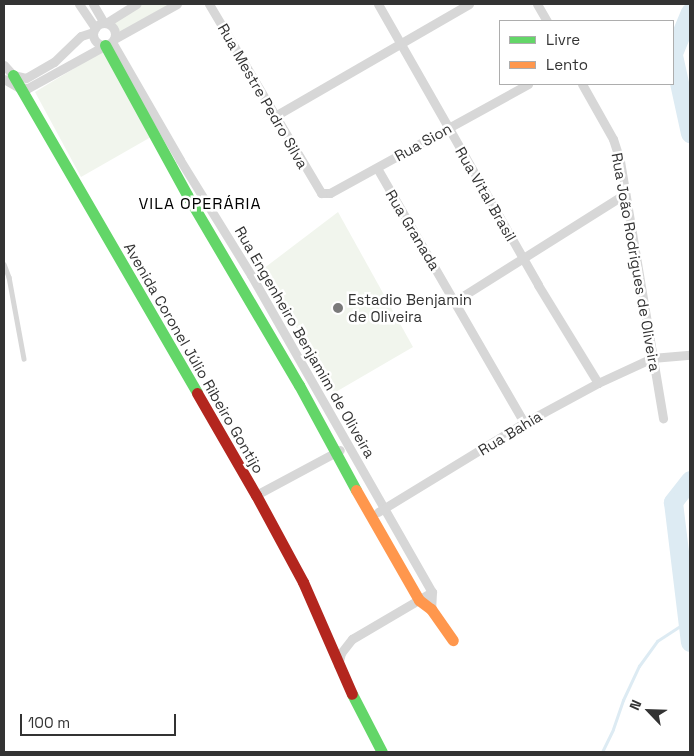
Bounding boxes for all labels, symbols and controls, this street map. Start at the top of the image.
street label: Rua Mestre Pedro Silva [214,20,312,172]
legend [499,20,674,85]
text: Livre [546,30,580,49]
text: Lento [546,55,588,74]
street label: Rua Sion [391,119,455,165]
street label: Rua Vital Brasil [452,143,520,245]
street label: Rua João Rodrigues de Oliveira [608,151,664,373]
street label: Rua Granada [382,186,444,274]
district label: VILA OPERÁRIA [137,194,263,214]
street label: Rua Engenheiro Benjamim de Oliveira [231,223,379,461]
street label: Avenida Coronel Júlio Ribeiro Gontijo [120,239,268,477]
place label: Estadio Benjamin de Oliveira [348,290,472,325]
marker: Estadio Benjamin de Oliveira [332,302,344,314]
street label: Rua Bahia [475,407,545,459]
north arrow [624,686,674,736]
text: N [625,697,645,713]
scale bar [22,704,179,736]
text: 100 m [28,713,70,732]

